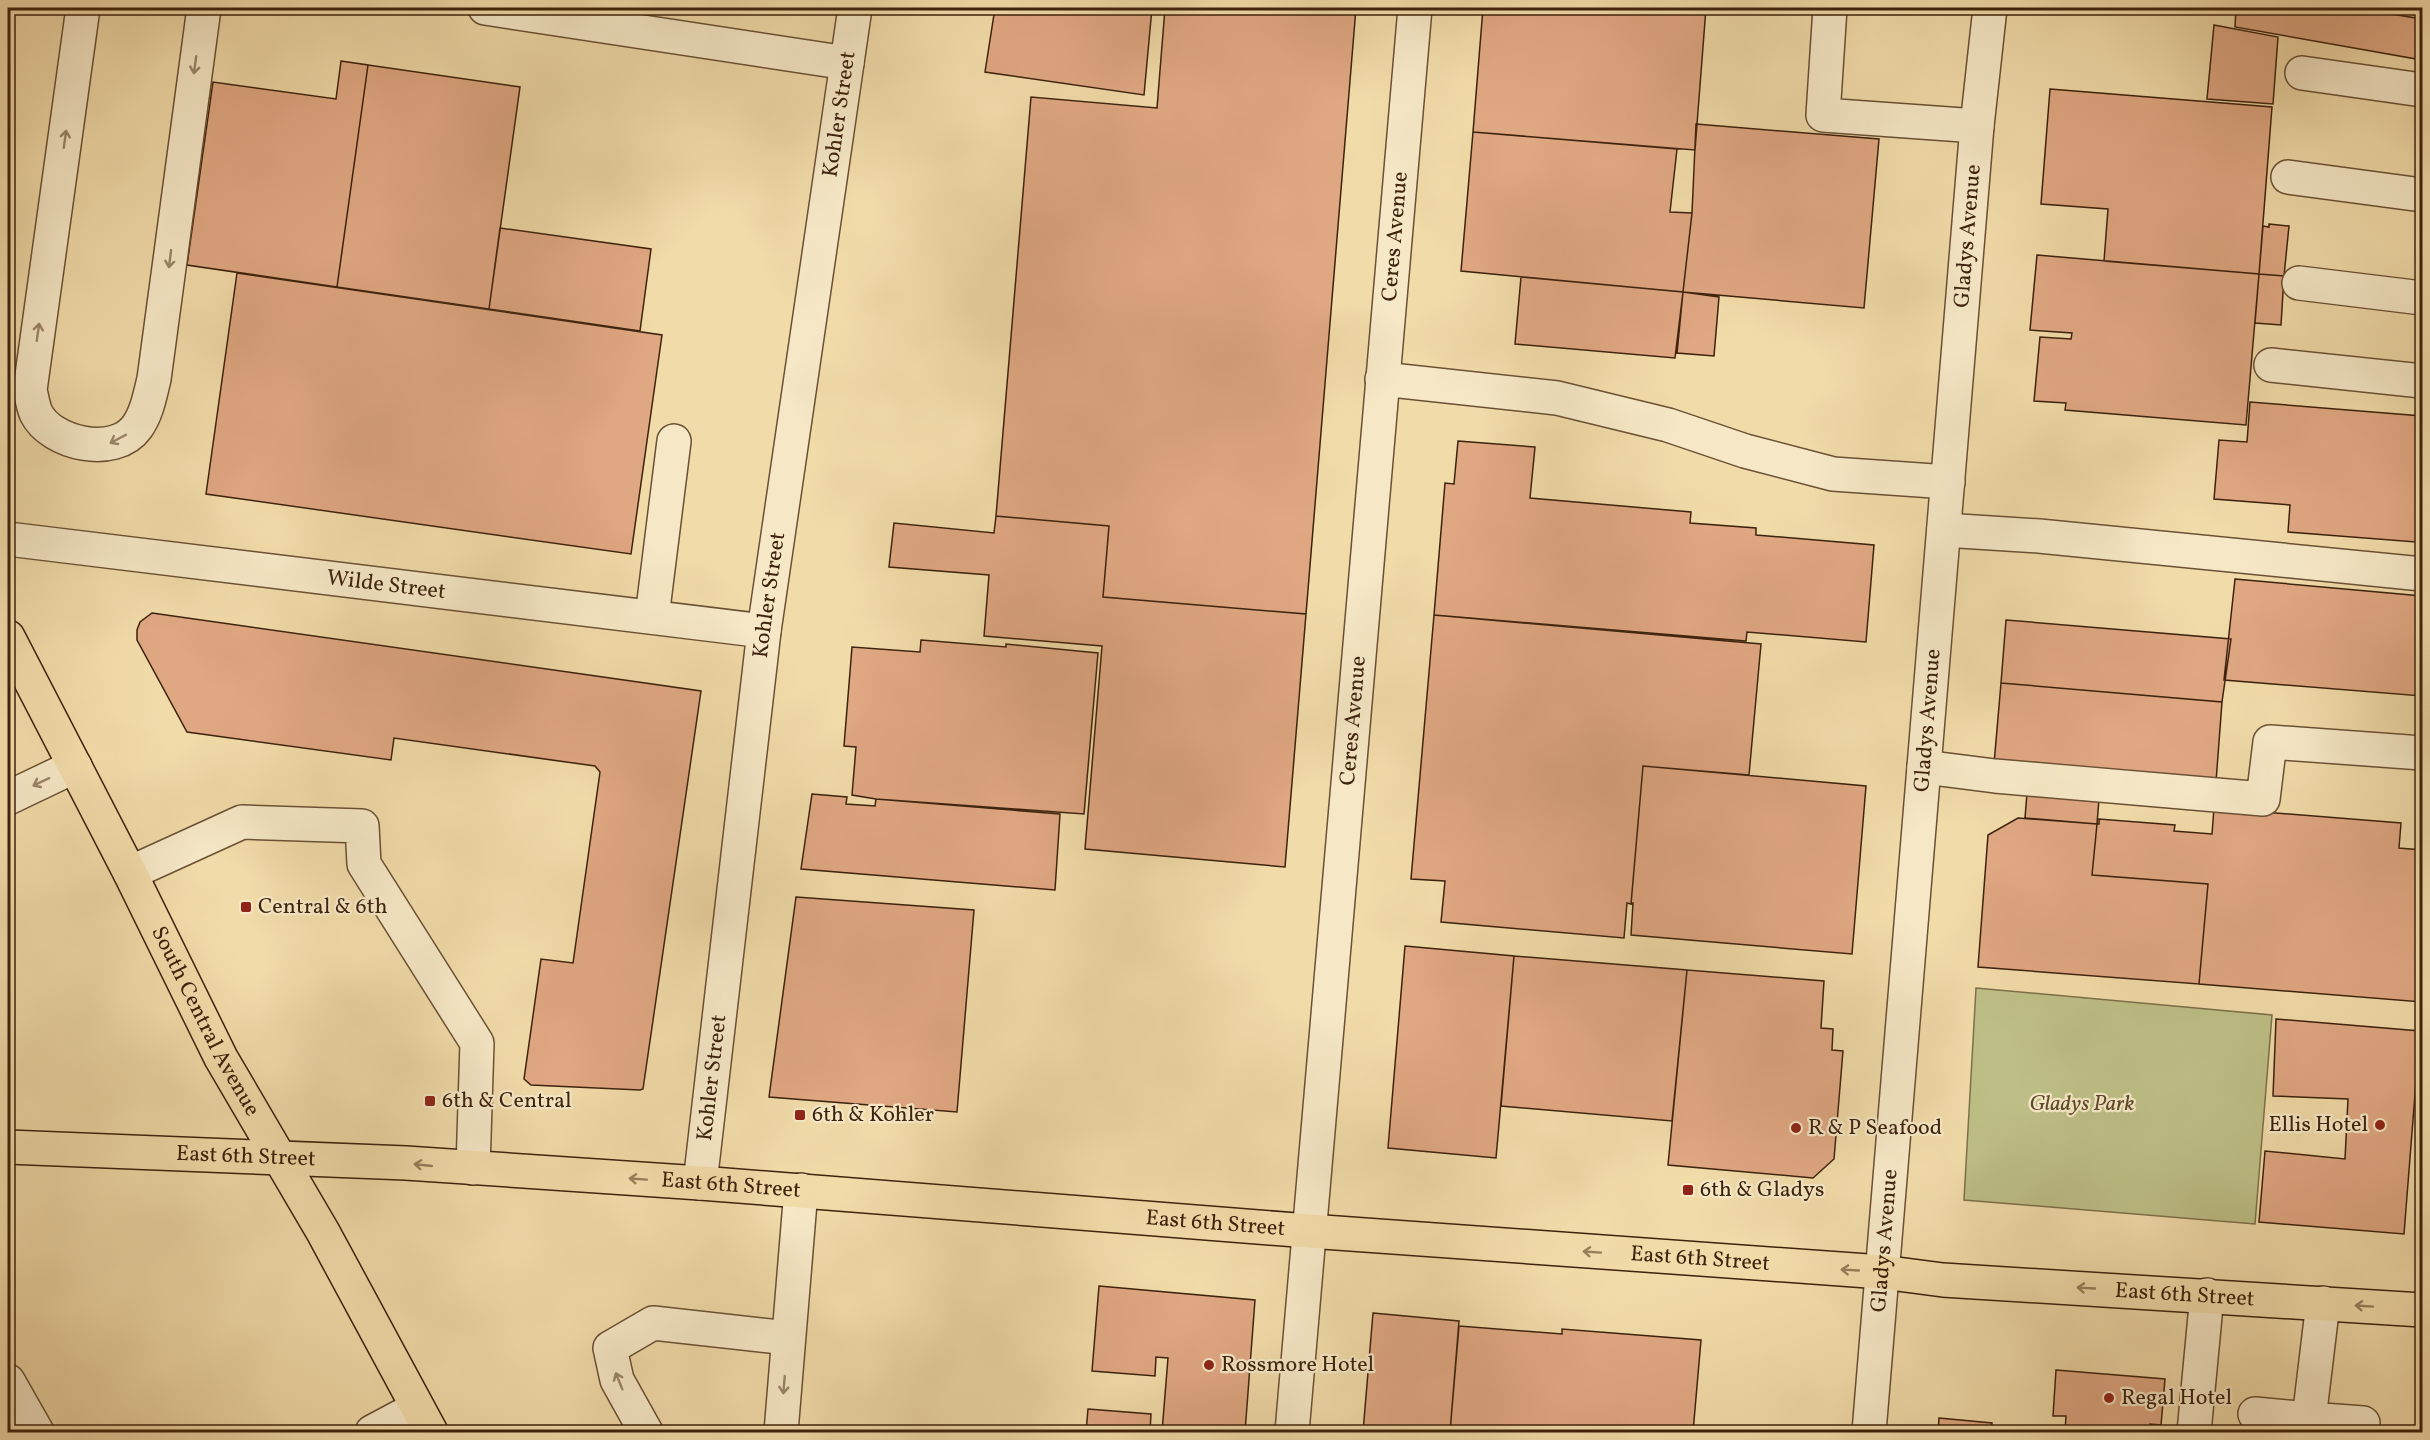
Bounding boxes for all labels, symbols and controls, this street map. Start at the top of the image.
street label: Kohler Street [815,49,864,179]
one-way arrow [190,55,201,75]
one-way arrow [59,130,70,150]
street label: Gladys Avenue [1947,163,1989,309]
street label: Ceres Avenue [1374,170,1416,303]
one-way arrow [164,248,175,268]
one-way arrow [33,323,44,343]
one-way arrow [110,434,128,445]
street label: Kohler Street [745,530,794,660]
street label: Wilde Street [325,562,448,608]
street label: Gladys Avenue [1906,647,1949,793]
street label: Ceres Avenue [1332,654,1374,787]
one-way arrow [33,777,51,789]
place label: Central & 6th [258,892,388,923]
marker: Central & 6th [239,900,253,914]
street label: South Central Avenue [143,921,267,1122]
street label: Kohler Street [689,1013,735,1143]
place label: 6th & Central [442,1086,572,1117]
park label: Gladys Park [2029,1089,2135,1120]
marker: 6th & Central [423,1094,437,1108]
place label: 6th & Kohler [812,1100,934,1131]
marker: 6th & Kohler [793,1108,807,1122]
place label: Ellis Hotel [2268,1110,2368,1141]
place label: R & P Seafood [1808,1113,1942,1144]
marker: Ellis Hotel [2373,1118,2387,1132]
marker: R & P Seafood [1789,1121,1803,1135]
street label: East 6th Street [175,1138,317,1175]
one-way arrow [413,1159,433,1170]
street label: East 6th Street [660,1165,802,1206]
street label: Gladys Avenue [1863,1168,1906,1314]
one-way arrow [629,1173,649,1184]
place label: 6th & Gladys [1700,1175,1824,1206]
marker: 6th & Gladys [1681,1183,1695,1197]
street label: East 6th Street [1144,1203,1287,1245]
street label: East 6th Street [1629,1239,1771,1279]
one-way arrow [1583,1246,1603,1257]
one-way arrow [1840,1265,1860,1276]
street label: East 6th Street [2114,1275,2256,1315]
one-way arrow [2076,1283,2096,1294]
one-way arrow [2355,1300,2375,1311]
place label: Rossmore Hotel [1221,1350,1374,1381]
marker: Rossmore Hotel [1202,1358,1216,1372]
one-way arrow [612,1373,623,1391]
one-way arrow [778,1375,789,1395]
place label: Regal Hotel [2121,1383,2232,1414]
marker: Regal Hotel [2102,1391,2116,1405]

